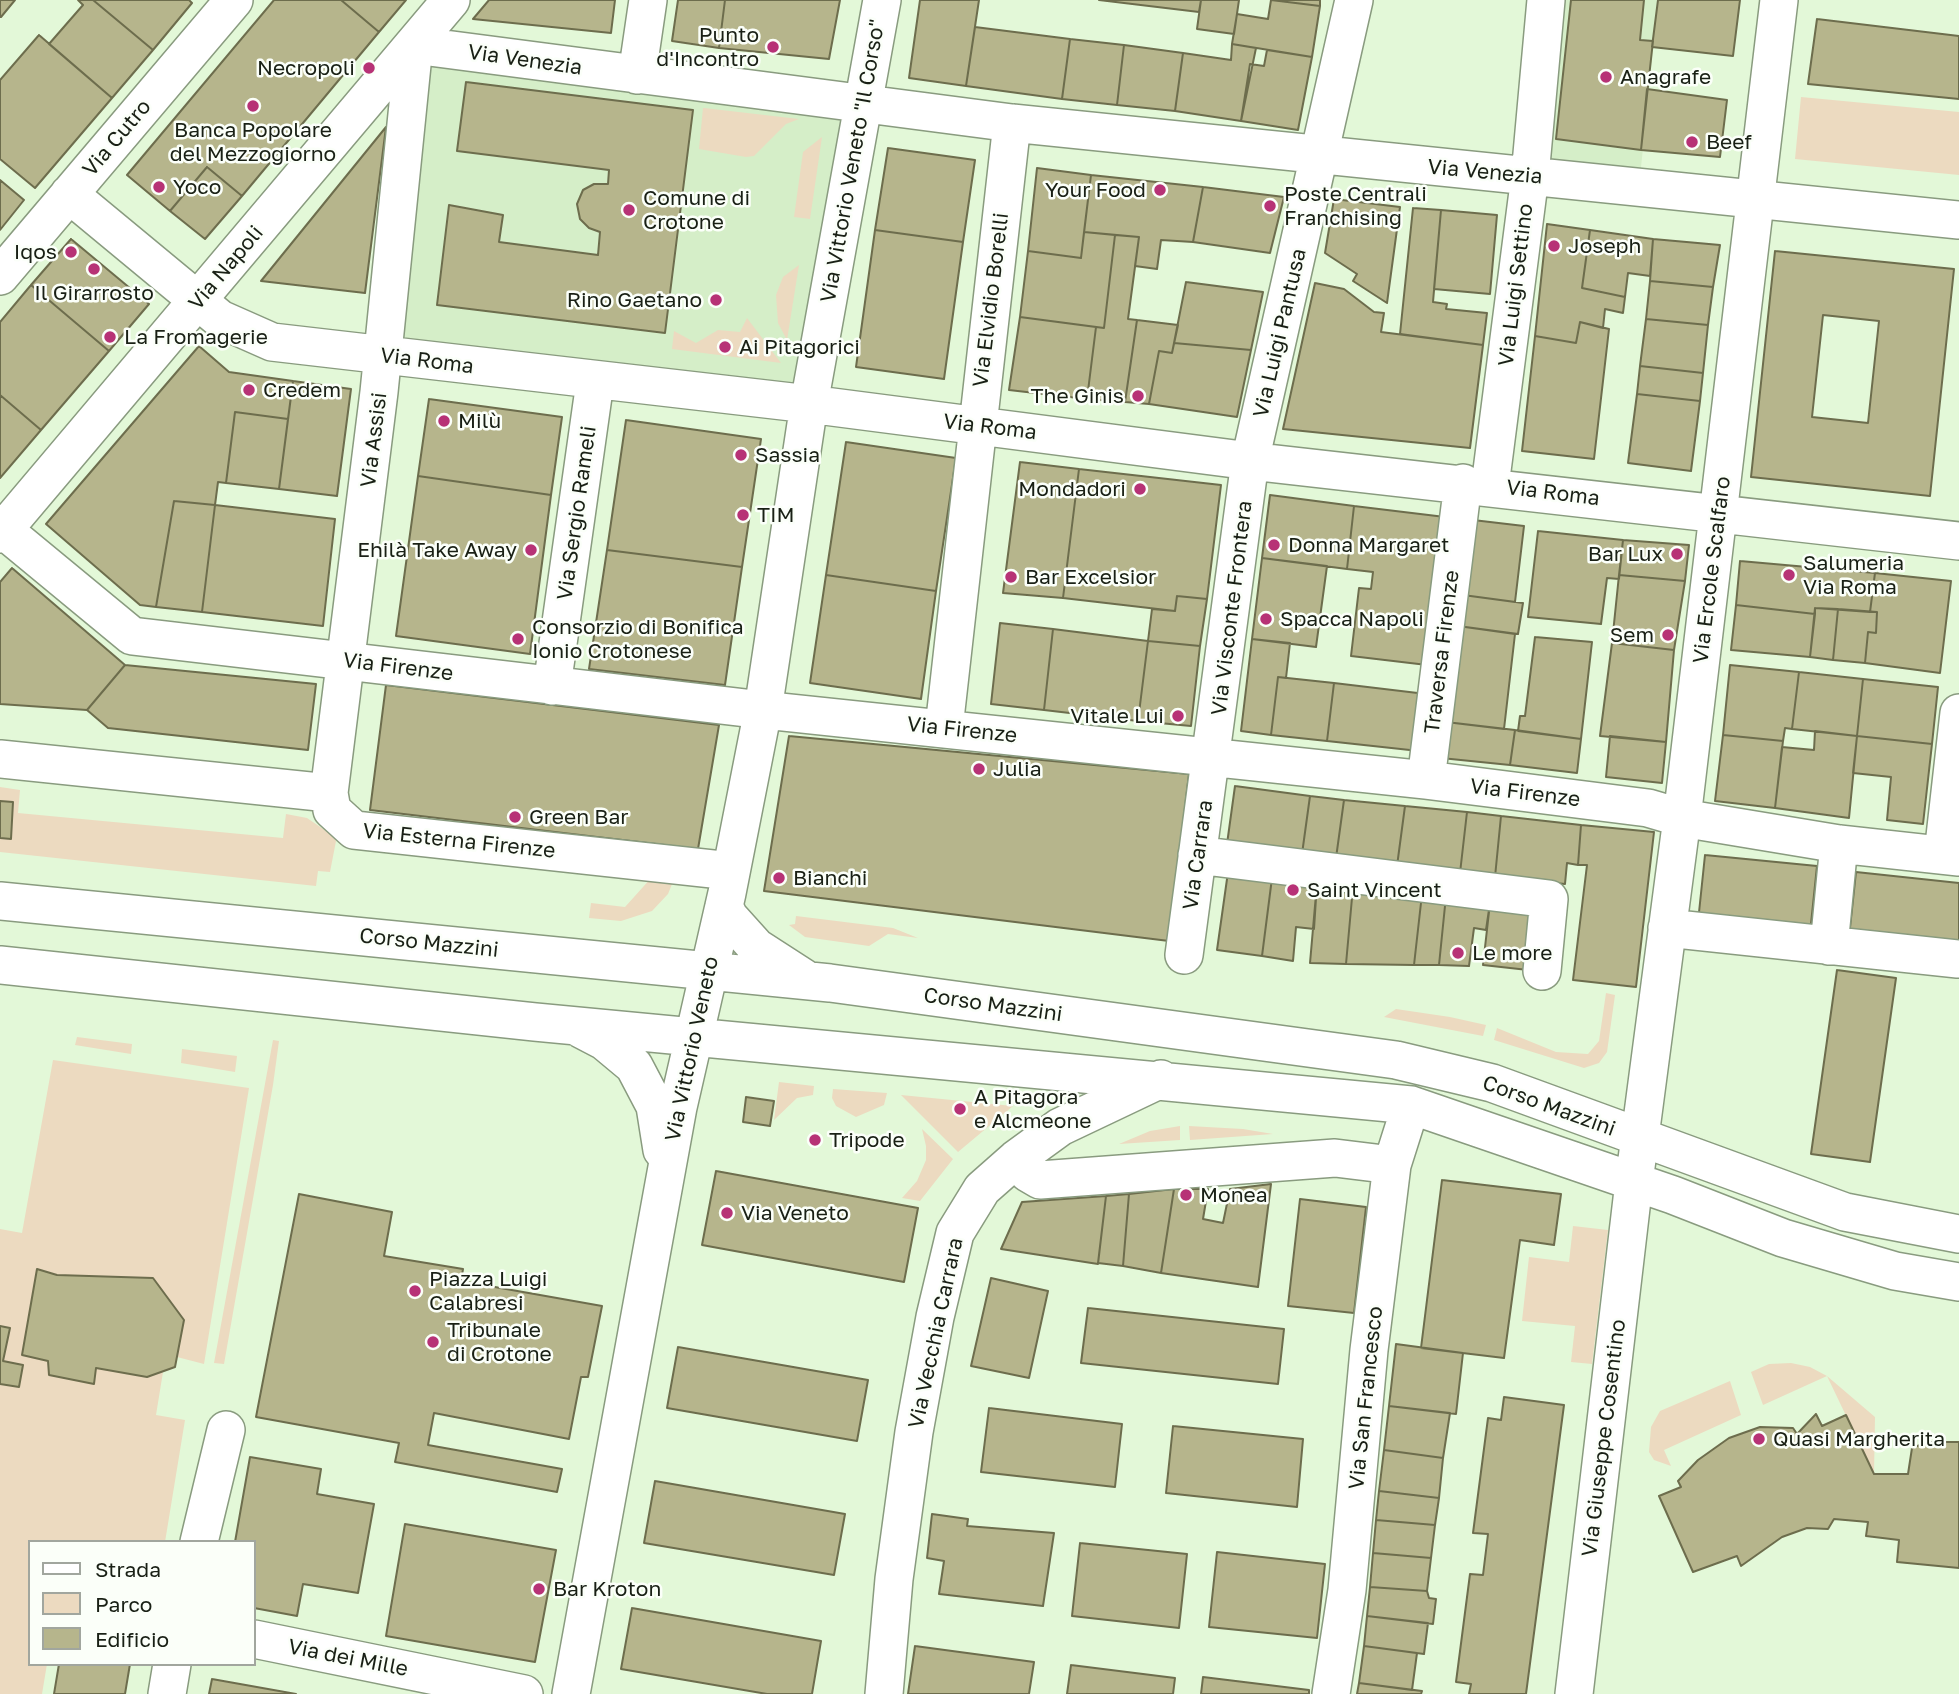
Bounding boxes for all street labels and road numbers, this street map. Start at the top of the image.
street label: Via Vittorio Veneto "Il Corso" [816,17,890,305]
street label: Via Venezia [466,40,584,80]
street label: Via Cutro [78,94,156,182]
street label: Via Venezia [1427,154,1543,190]
street label: Via Luigi Settino [1494,202,1538,368]
street label: Via Elvidio Borelli [968,211,1014,389]
street label: Via Napoli [183,221,269,315]
street label: Via Luigi Pantusa [1248,246,1312,420]
street label: Via Roma [379,343,475,379]
street label: Via Assisi [356,391,392,489]
street label: Via Roma [942,409,1038,445]
street label: Via Sergio Rameli [552,424,602,602]
street label: Via Roma [1505,475,1601,511]
street label: Via Ercole Scalfaro [1688,475,1736,665]
street label: Via Visconte Frontera [1206,499,1258,717]
street label: Traversa Firenze [1419,569,1465,735]
street label: Via Firenze [341,648,455,686]
street label: Via Firenze [906,712,1018,748]
street label: Via Firenze [1468,774,1582,812]
street label: Via Carrara [1178,798,1218,912]
street label: Via Esterna Firenze [361,818,557,864]
street label: Corso Mazzini [358,923,500,963]
street label: Via Vittorio Veneto [660,954,724,1144]
street label: Corso Mazzini [922,983,1064,1027]
street label: Corso Mazzini [1479,1070,1619,1142]
street label: Via Vecchia Carrara [903,1235,969,1431]
street label: Via San Francesco [1344,1305,1388,1491]
street label: Via Giuseppe Cosentino [1577,1318,1631,1558]
street label: Via dei Mille [286,1634,410,1682]

